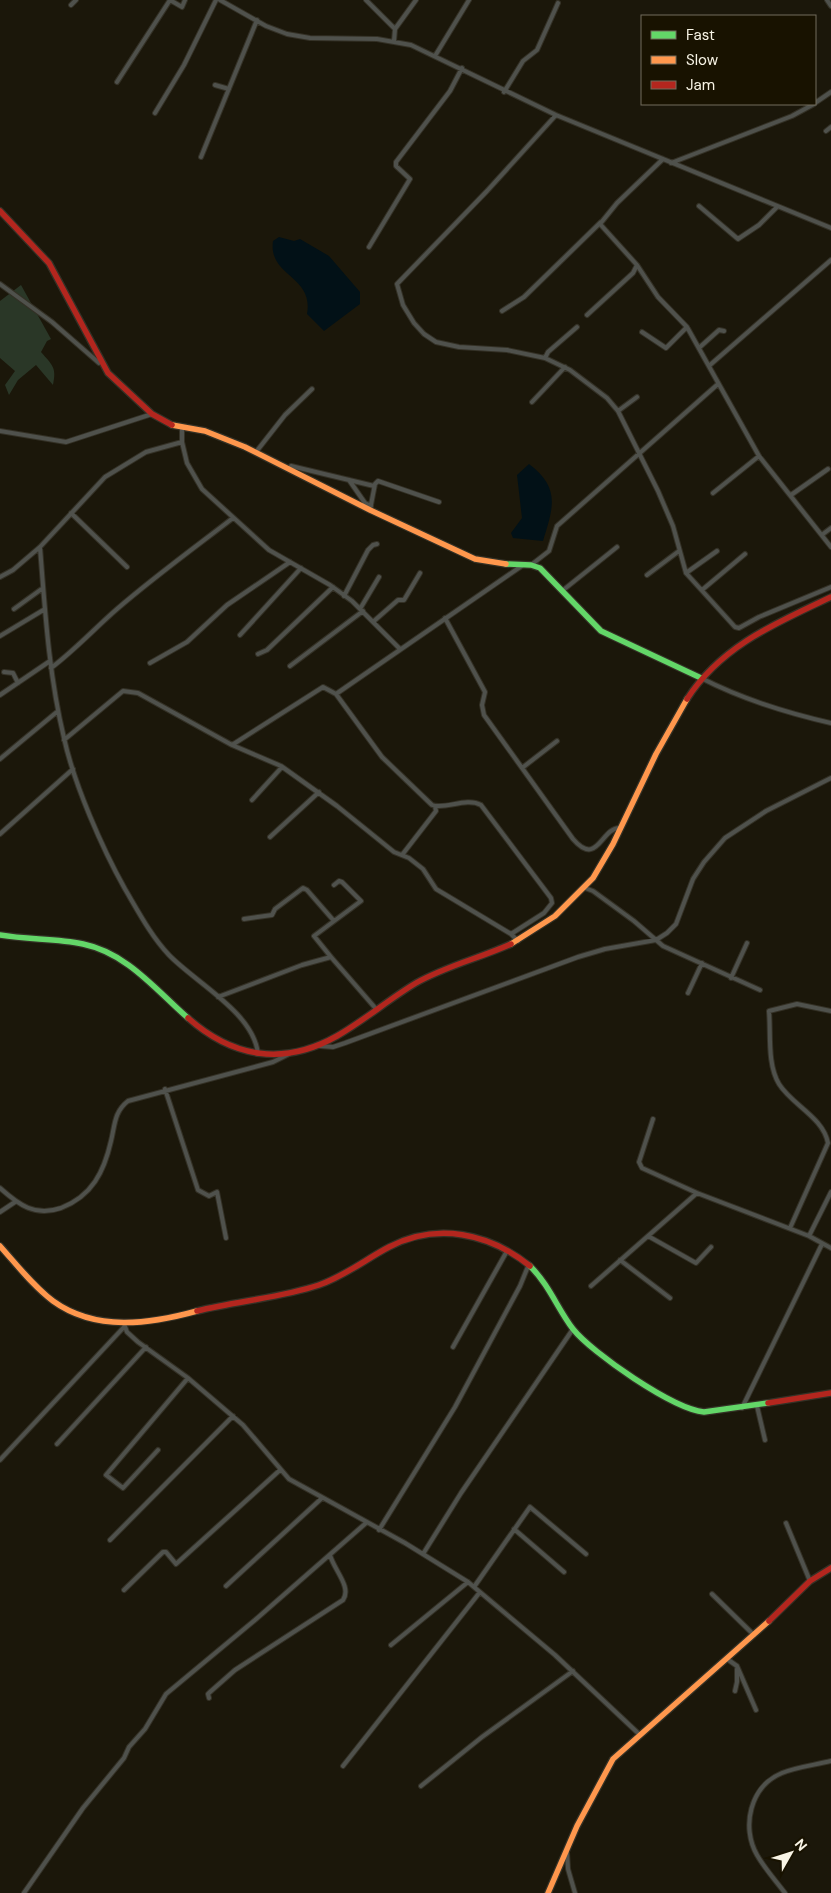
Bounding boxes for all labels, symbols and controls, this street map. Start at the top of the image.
legend [641,15,816,105]
text: Fast [686,25,715,45]
text: Slow [686,50,719,70]
text: Jam [686,75,715,95]
north arrow [766,1828,816,1878]
text: N [791,1835,811,1854]

